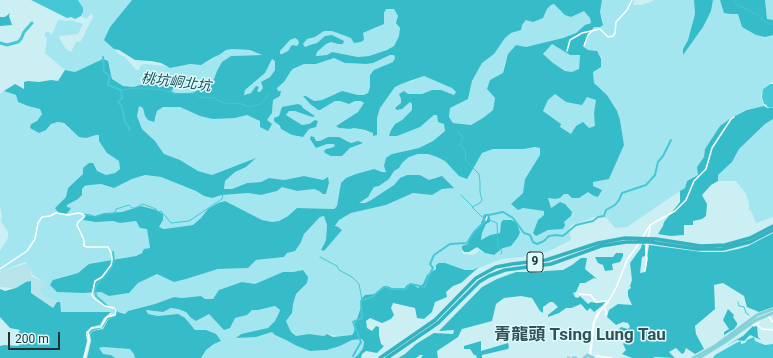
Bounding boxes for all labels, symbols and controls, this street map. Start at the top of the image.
water label: 桃坑峒北坑 [140,70,212,96]
road number: 9 [527,252,543,272]
scale bar [10,324,62,350]
district label: 青龍頭 Tsing Lung Tau [494,326,666,346]
text: 200 m [15,332,49,346]

